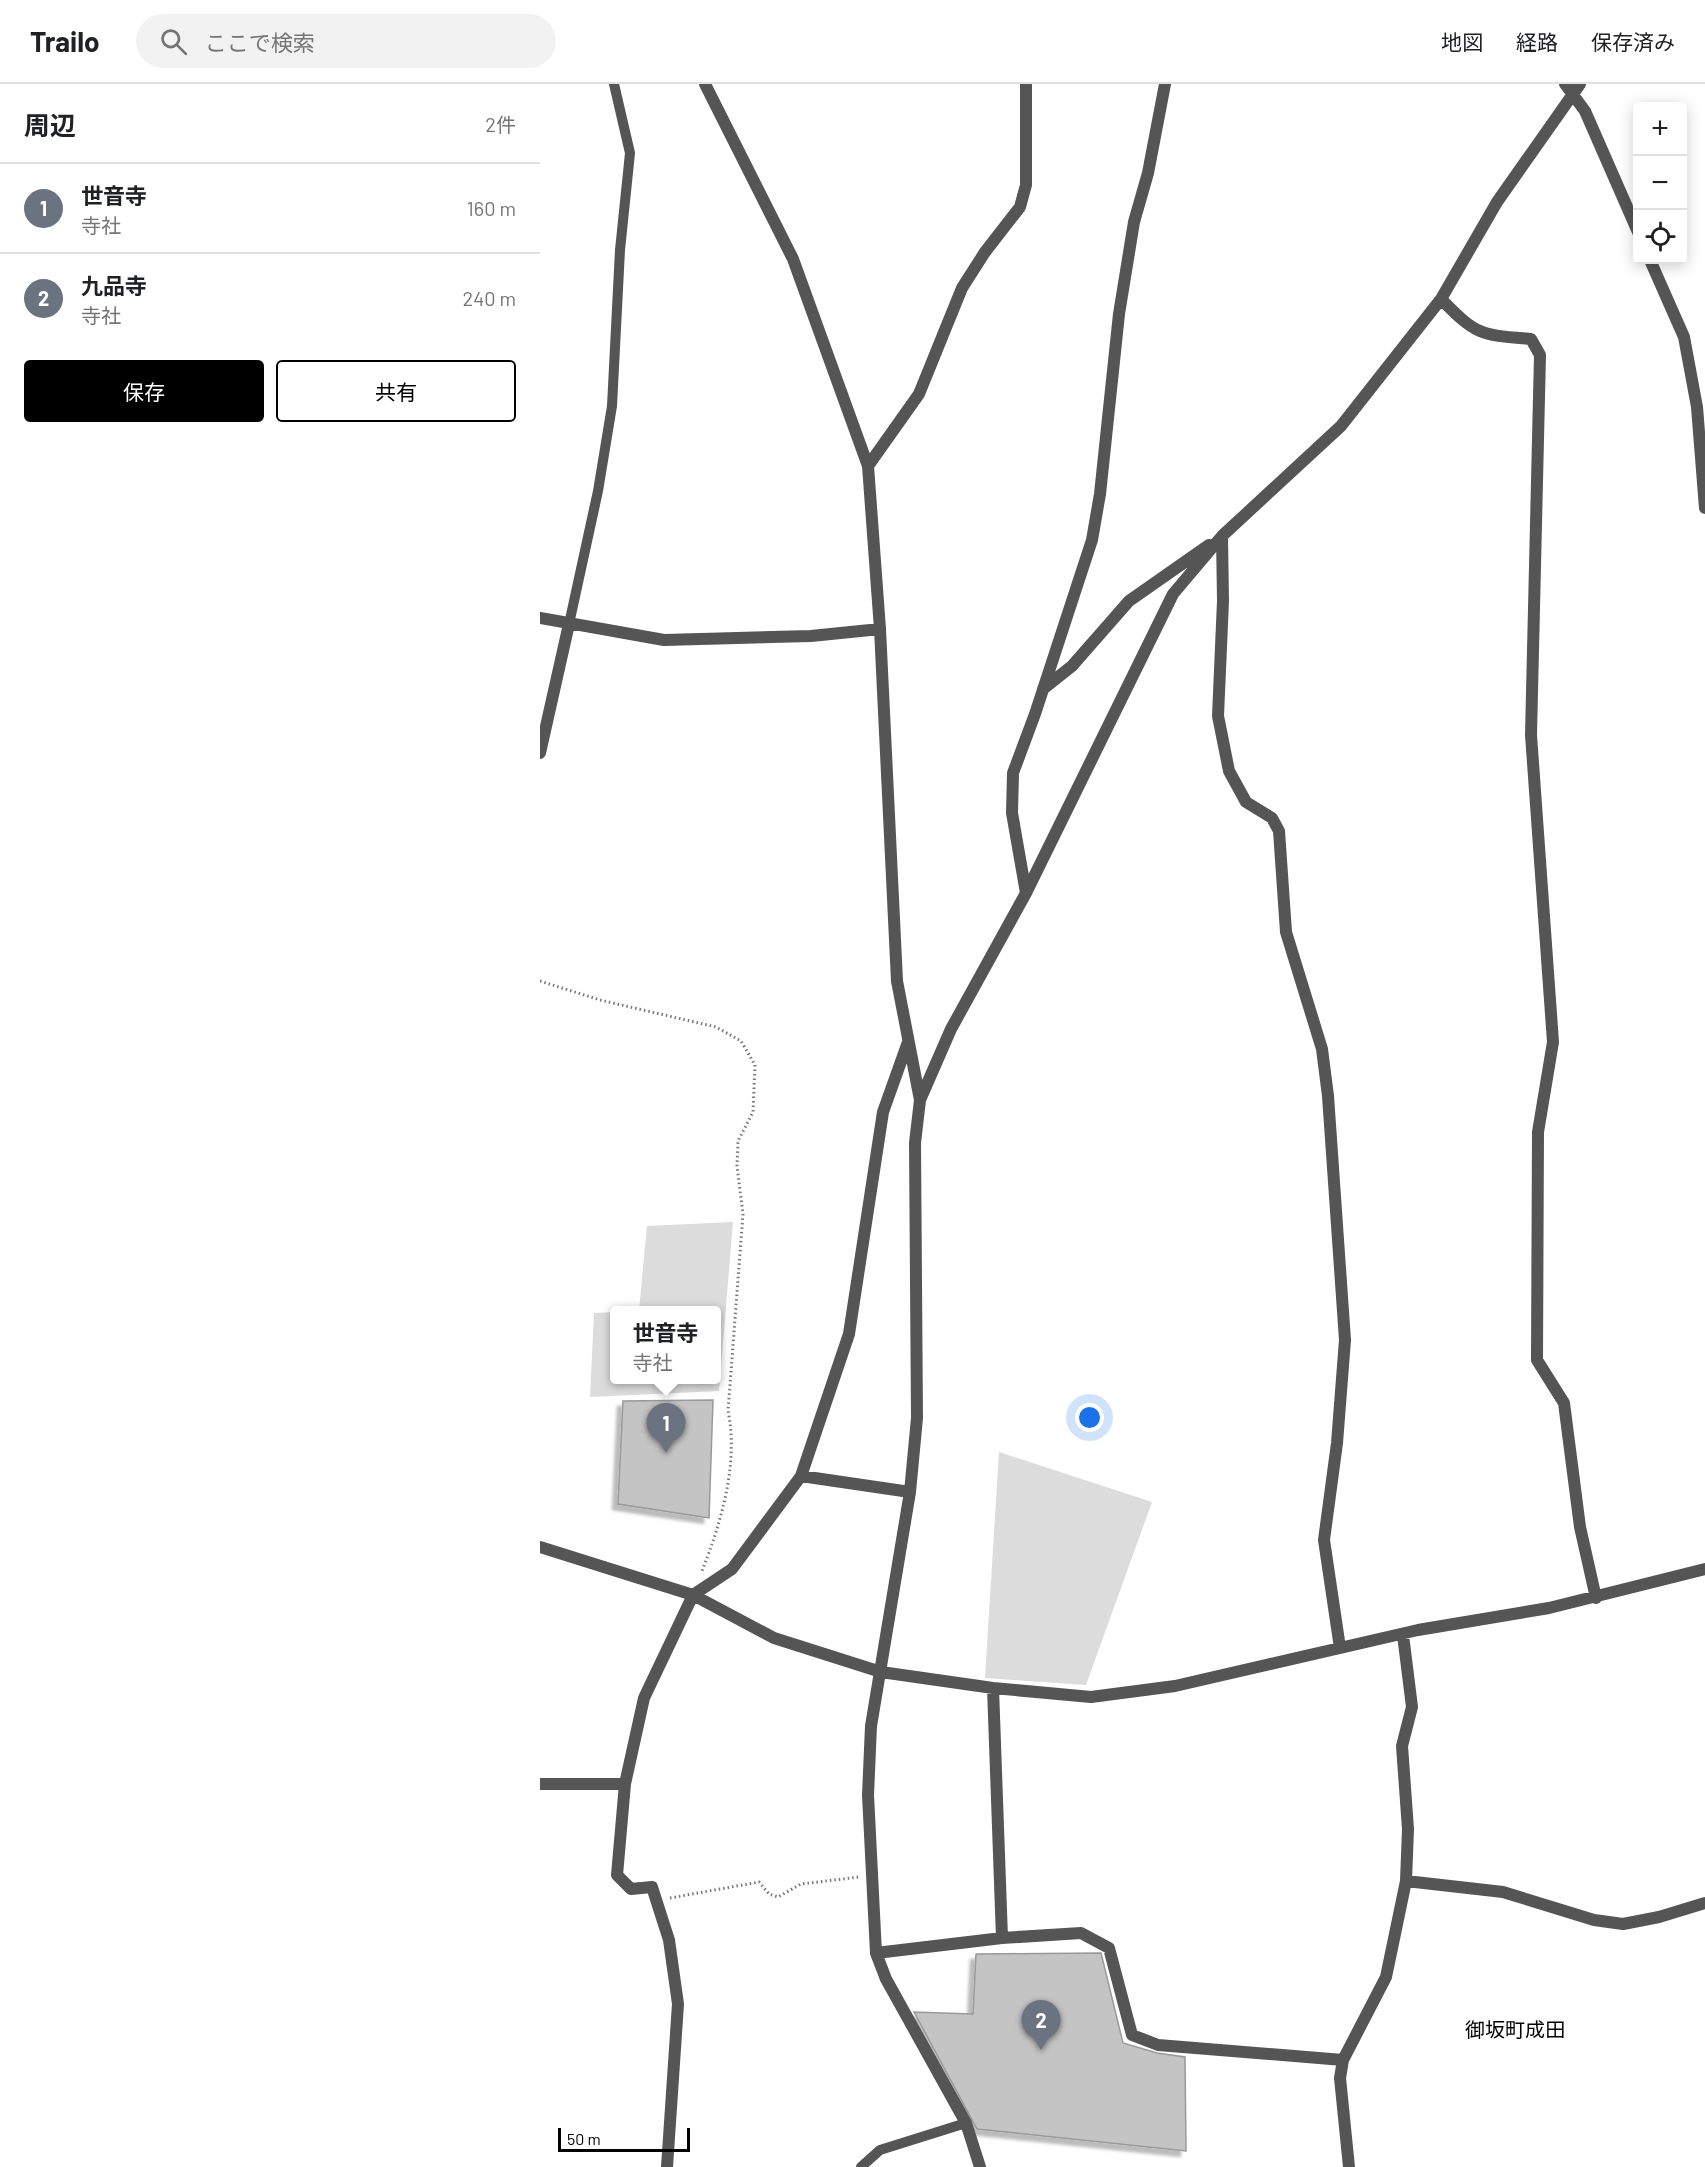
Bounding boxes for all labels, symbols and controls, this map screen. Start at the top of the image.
search box [136,14,556,68]
text: Trailo [30,24,100,58]
icon: search [157,25,190,58]
text: ここで検索 [205,29,315,55]
text: 地図 [1441,29,1483,54]
text: 経路 [1516,29,1558,54]
text: 保存済み [1591,29,1675,54]
map controls [1633,102,1687,264]
button: + [1633,102,1687,156]
text: 周辺 [24,109,76,140]
text: 2件 [485,112,516,136]
button: − [1633,156,1687,210]
text: 世音寺 [81,182,147,208]
text: 1 [40,196,47,220]
text: 160 m [467,196,516,220]
button: locate [1633,210,1687,264]
text: 寺社 [81,213,121,237]
text: 九品寺 [81,272,147,298]
text: 2 [38,286,49,310]
text: 240 m [462,286,516,310]
text: 寺社 [81,303,121,327]
button: 保存 [24,360,264,422]
button: 共有 [276,360,516,422]
popup [610,1306,721,1384]
text: 世音寺 [632,1319,699,1345]
text: 寺社 [632,1350,672,1374]
your location [1075,1403,1104,1432]
pin: 1 [646,1404,686,1453]
pin: 2 [1022,2000,1060,2050]
district label: 御坂町成田 [1465,2017,1565,2041]
scale bar [558,2125,690,2152]
text: 50 m [567,2129,601,2148]

